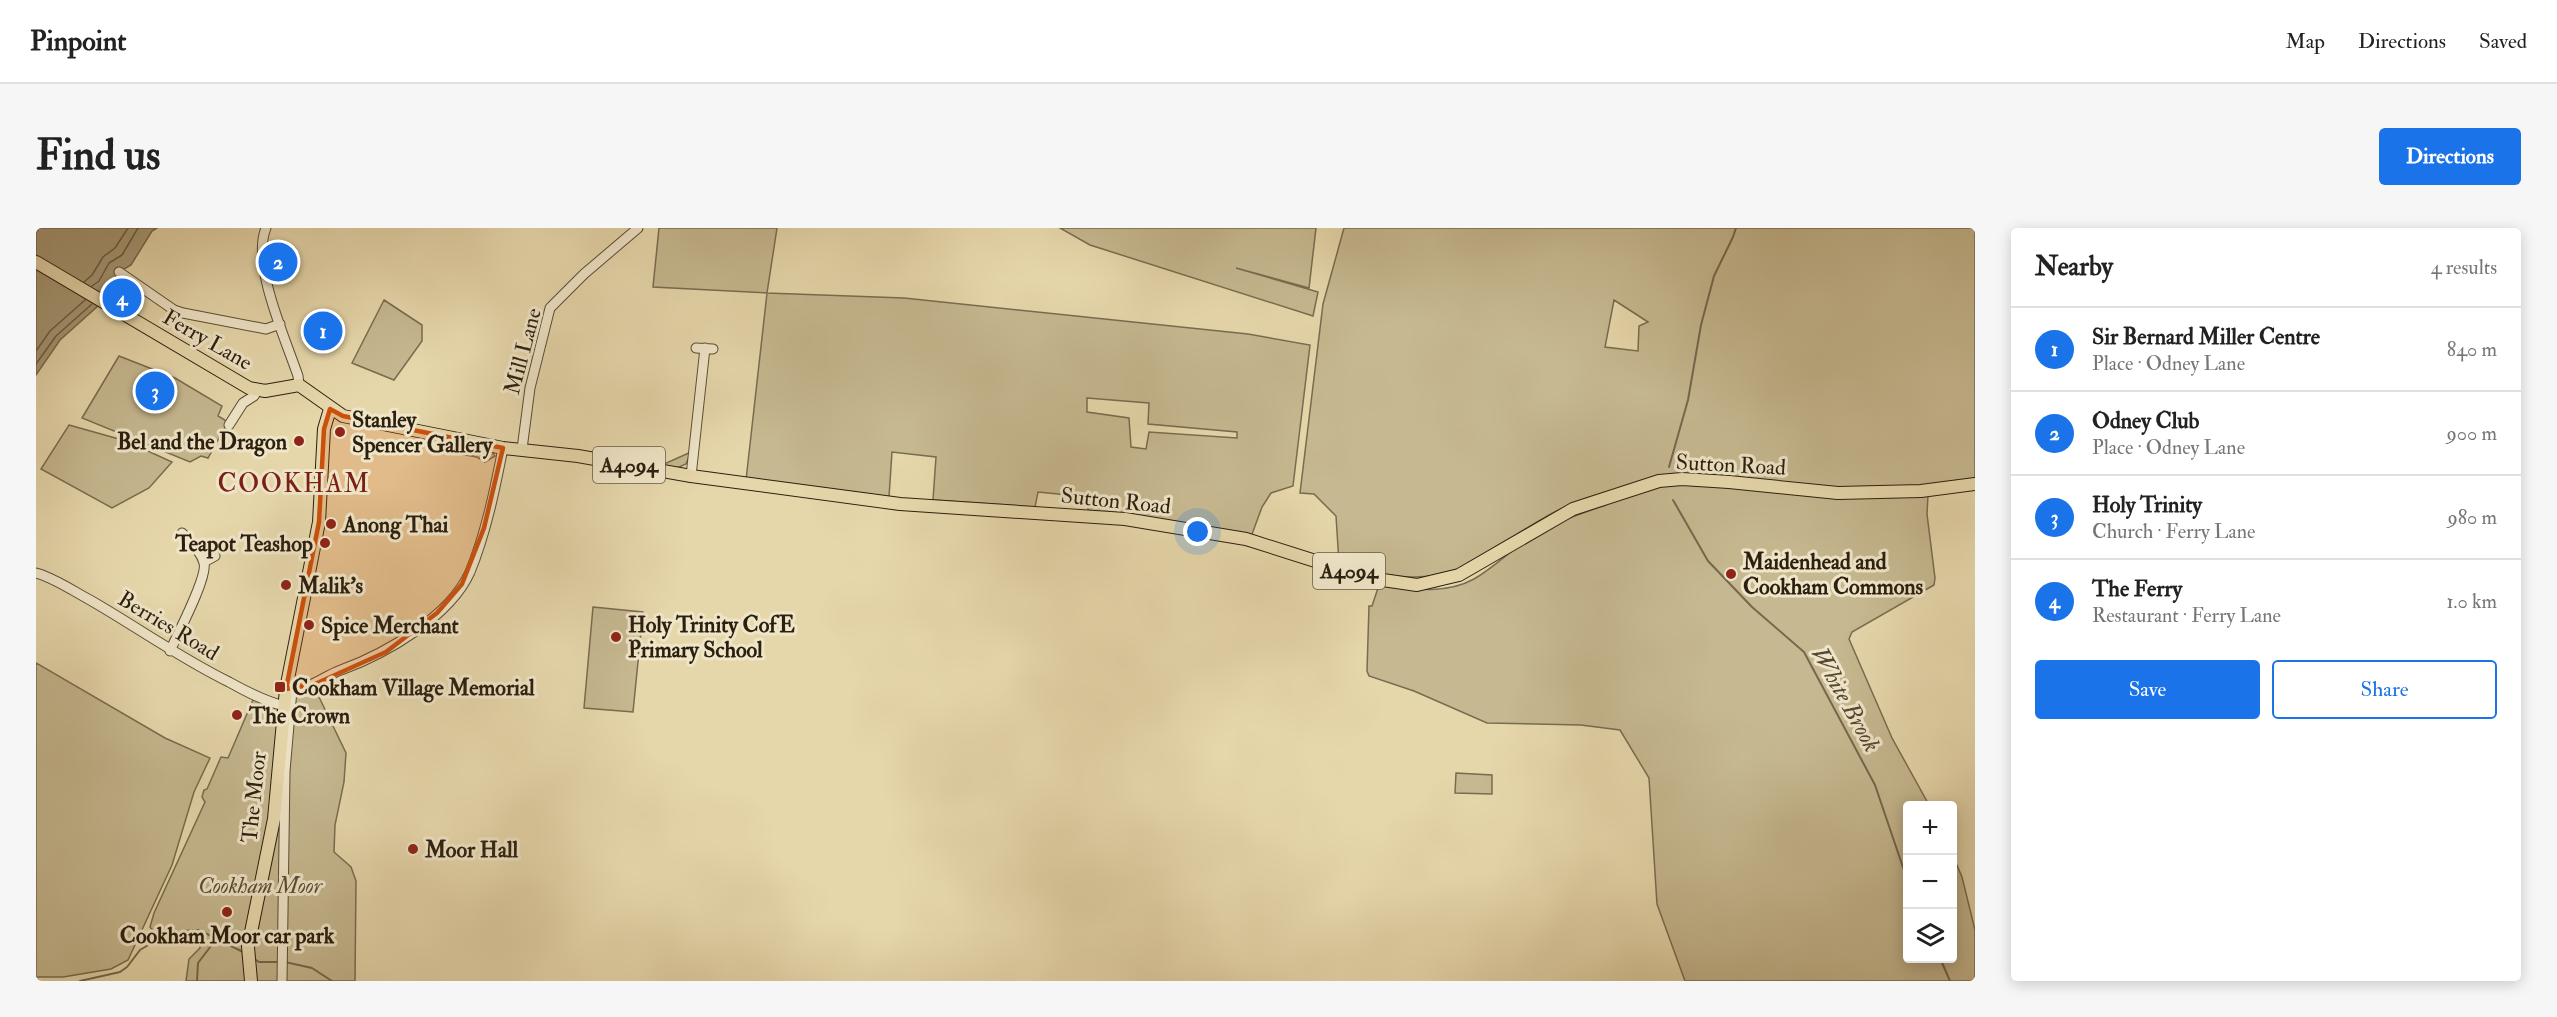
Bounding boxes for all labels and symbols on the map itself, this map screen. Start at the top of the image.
pin: 2 [258,240,298,285]
pin: 4 [102,276,142,320]
street label: Ferry Lane [158,303,257,377]
street label: Mill Lane [498,305,548,398]
pin: 1 [304,308,342,354]
pin: 3 [136,368,174,414]
place label: Stanley Spencer Gallery [352,406,494,460]
marker: Stanley Spencer Gallery [333,425,347,439]
place label: Bel and the Dragon [117,428,288,457]
marker: Bel and the Dragon [292,434,306,448]
road number: A4094 [593,447,665,483]
street label: Sutton Road [1675,448,1787,482]
district label: COOKHAM [218,468,370,500]
street label: Sutton Road [1060,481,1172,521]
place label: Anong Thai [342,511,449,540]
marker: Anong Thai [324,517,338,531]
your location [1183,517,1212,546]
place label: Teapot Teashop [174,530,313,559]
marker: Teapot Teashop [318,536,332,550]
place label: Maidenhead and Cookham Commons [1742,548,1924,601]
road number: A4094 [1313,553,1385,589]
marker: Maidenhead and Cookham Commons [1724,567,1738,581]
place label: Malik's [297,572,363,600]
marker: Malik's [279,578,293,592]
street label: Berries Road [113,585,224,667]
place label: Holy Trinity CofE Primary School [628,611,795,665]
place label: Spice Merchant [321,612,460,641]
marker: Spice Merchant [302,618,316,632]
marker: Holy Trinity CofE Primary School [609,630,623,644]
water label: White Brook [1804,641,1887,758]
place label: Cookham Village Memorial [292,674,535,703]
marker: Cookham Village Memorial [273,680,287,694]
place label: The Crown [248,702,351,730]
marker: The Crown [230,708,244,722]
street label: The Moor [235,749,273,844]
place label: Moor Hall [424,836,519,864]
marker: Moor Hall [406,842,420,856]
park label: Cookham Moor [198,872,324,900]
marker: Cookham Moor car park [220,905,234,919]
place label: Cookham Moor car park [120,922,335,951]

